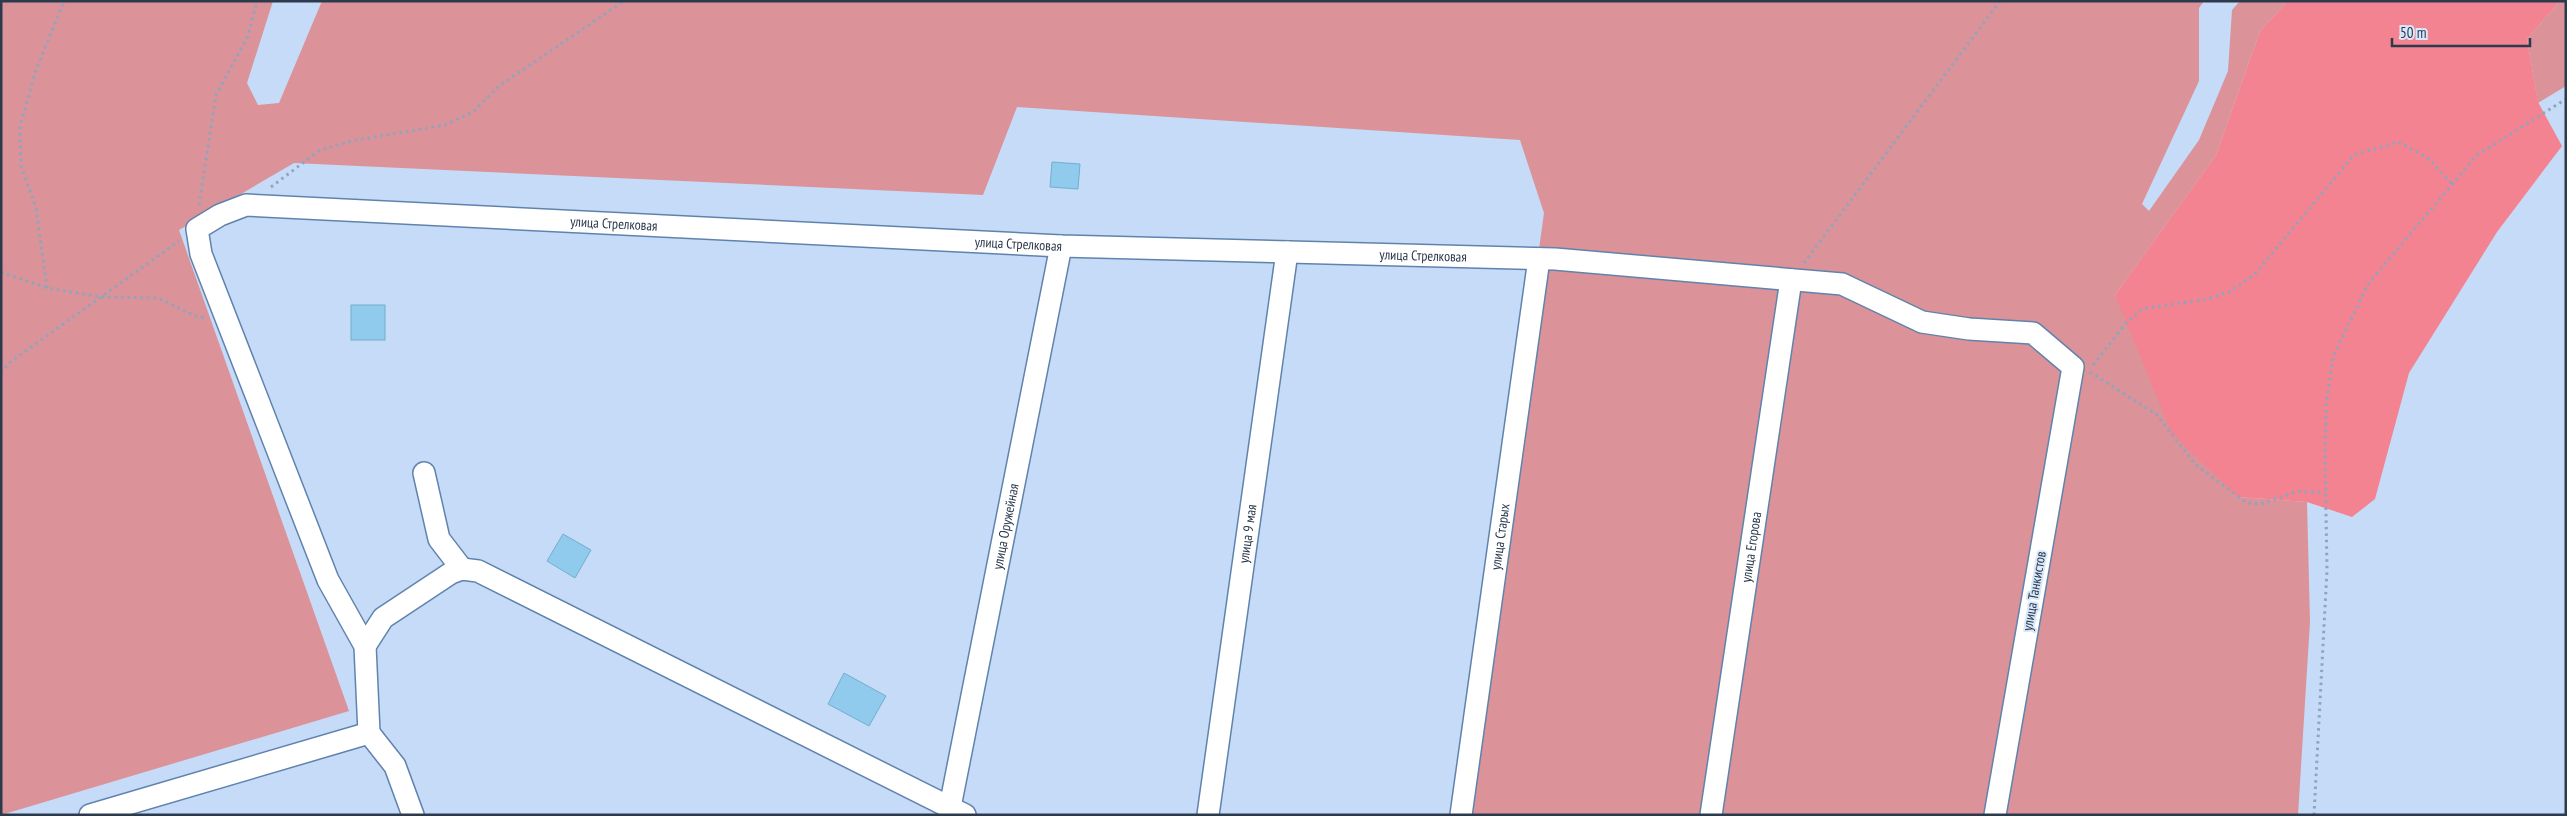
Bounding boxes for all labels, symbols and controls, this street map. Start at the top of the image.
scale bar [2392,15,2530,47]
text: 50 m [2400,23,2426,42]
street label: улица Стрелковая [570,212,658,235]
street label: улица Стрелковая [974,233,1062,255]
street label: улица Стрелковая [1379,245,1467,266]
street label: улица Оружейная [988,482,1023,571]
street label: улица Старых [1486,502,1514,571]
street label: улица 9 мая [1234,503,1261,564]
street label: улица Егорова [1737,510,1765,584]
street label: улица Танкистов [2018,549,2050,632]

